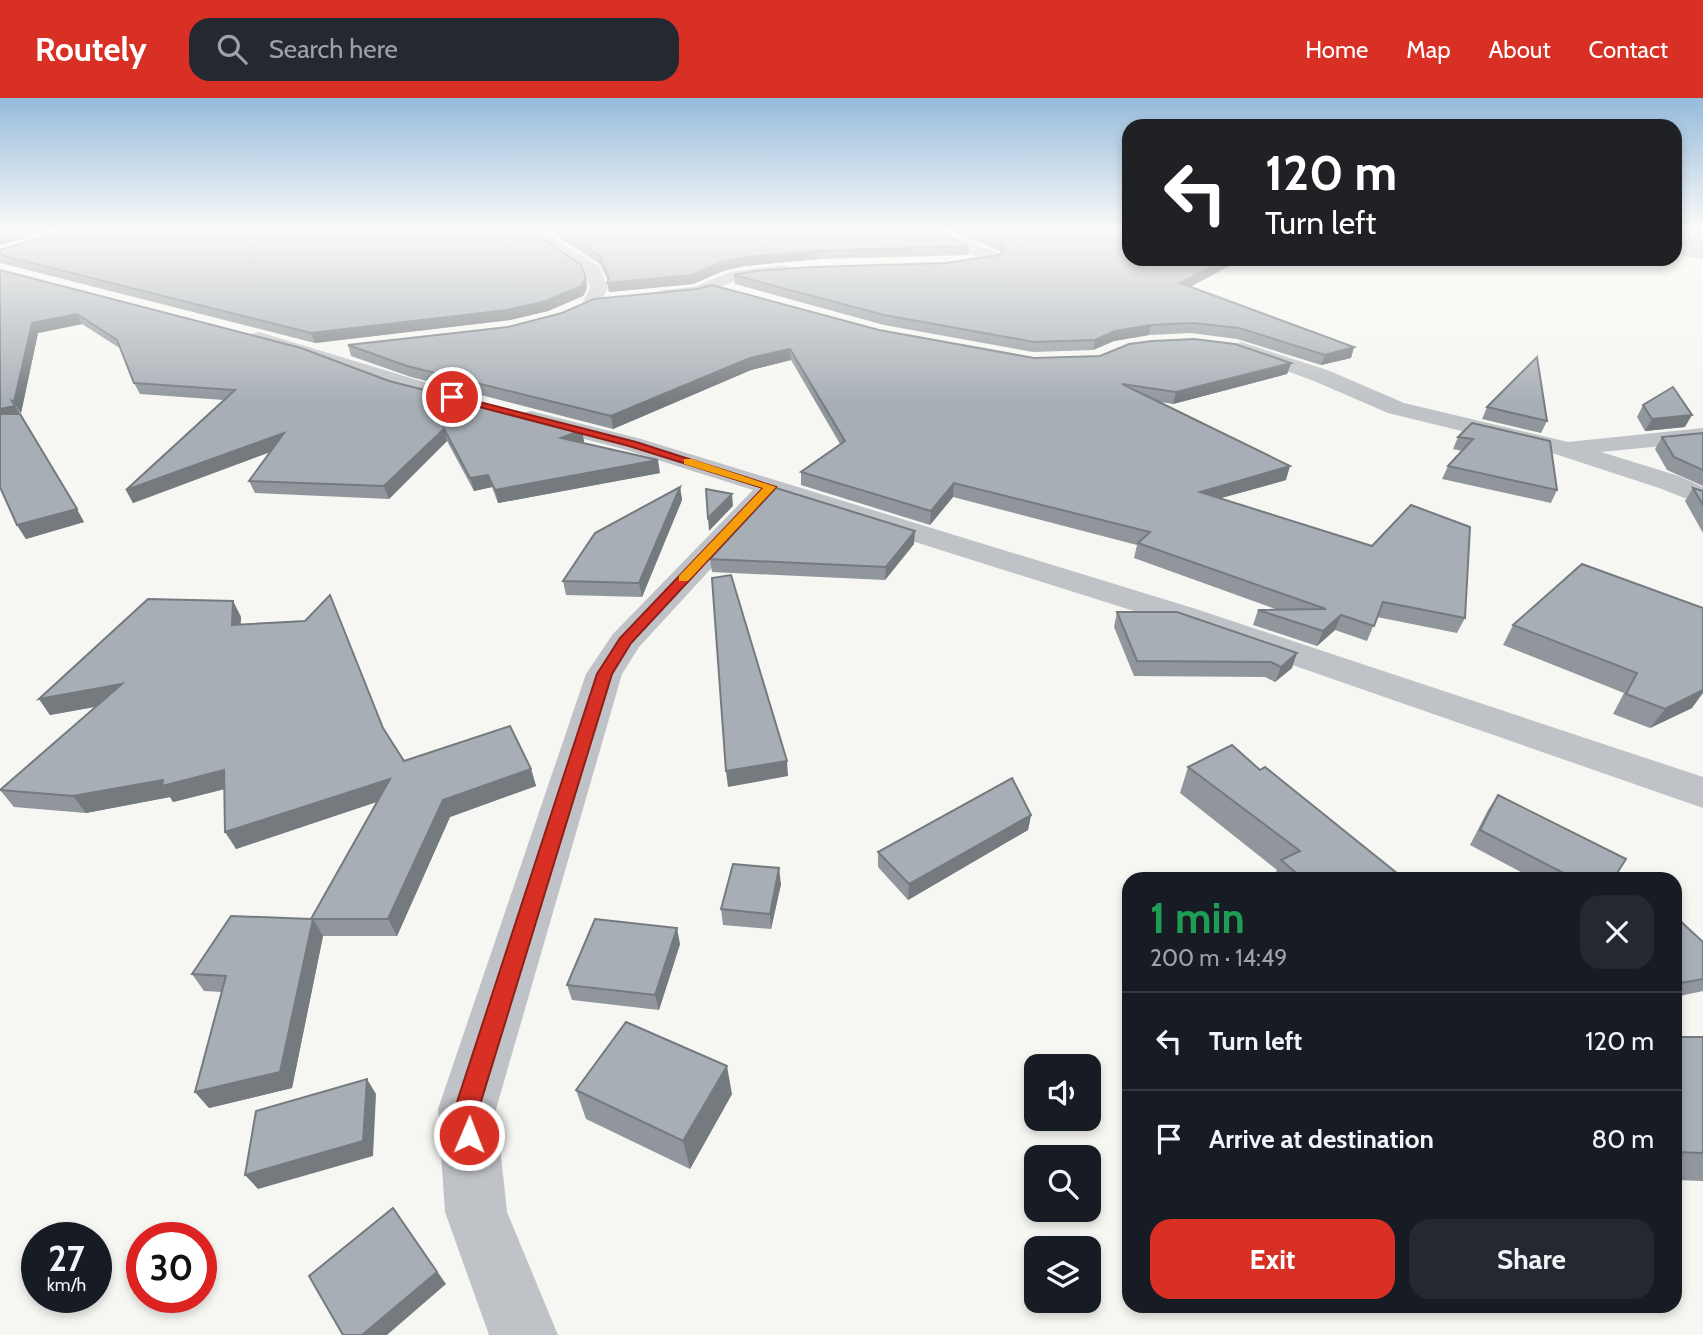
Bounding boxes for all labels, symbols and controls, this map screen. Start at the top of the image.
search box [189,18,679,81]
text: Routely [35,29,147,69]
icon: search [213,30,251,68]
text: Search here [269,33,398,65]
text: Home [1305,35,1368,64]
text: Map [1406,35,1451,64]
text: About [1489,35,1551,64]
text: Contact [1589,35,1668,64]
text: 120 m [1265,143,1397,202]
icon: left [1150,147,1241,238]
text: Turn left [1265,203,1376,242]
pin [422,367,482,427]
icon: arrive [433,378,471,416]
text: 1 min [1150,892,1245,944]
button: close [1580,895,1654,969]
text: 200 m · 14:49 [1150,944,1287,972]
icon: left [1150,1022,1188,1060]
text: Turn left [1209,1025,1302,1057]
text: 120 m [1585,1025,1654,1057]
map controls [1024,1054,1101,1313]
button: sound [1024,1054,1101,1131]
position arrow [432,1098,506,1172]
icon: arrive [1150,1120,1188,1158]
text: Arrive at destination [1209,1123,1434,1155]
text: 80 m [1591,1123,1654,1155]
button: search [1024,1145,1101,1222]
button: Exit [1150,1219,1395,1299]
button: Share [1409,1219,1654,1299]
speed limit sign: 30 [126,1222,217,1313]
button: layers [1024,1236,1101,1313]
text: 27 [48,1237,85,1280]
text: km/h [47,1274,86,1296]

